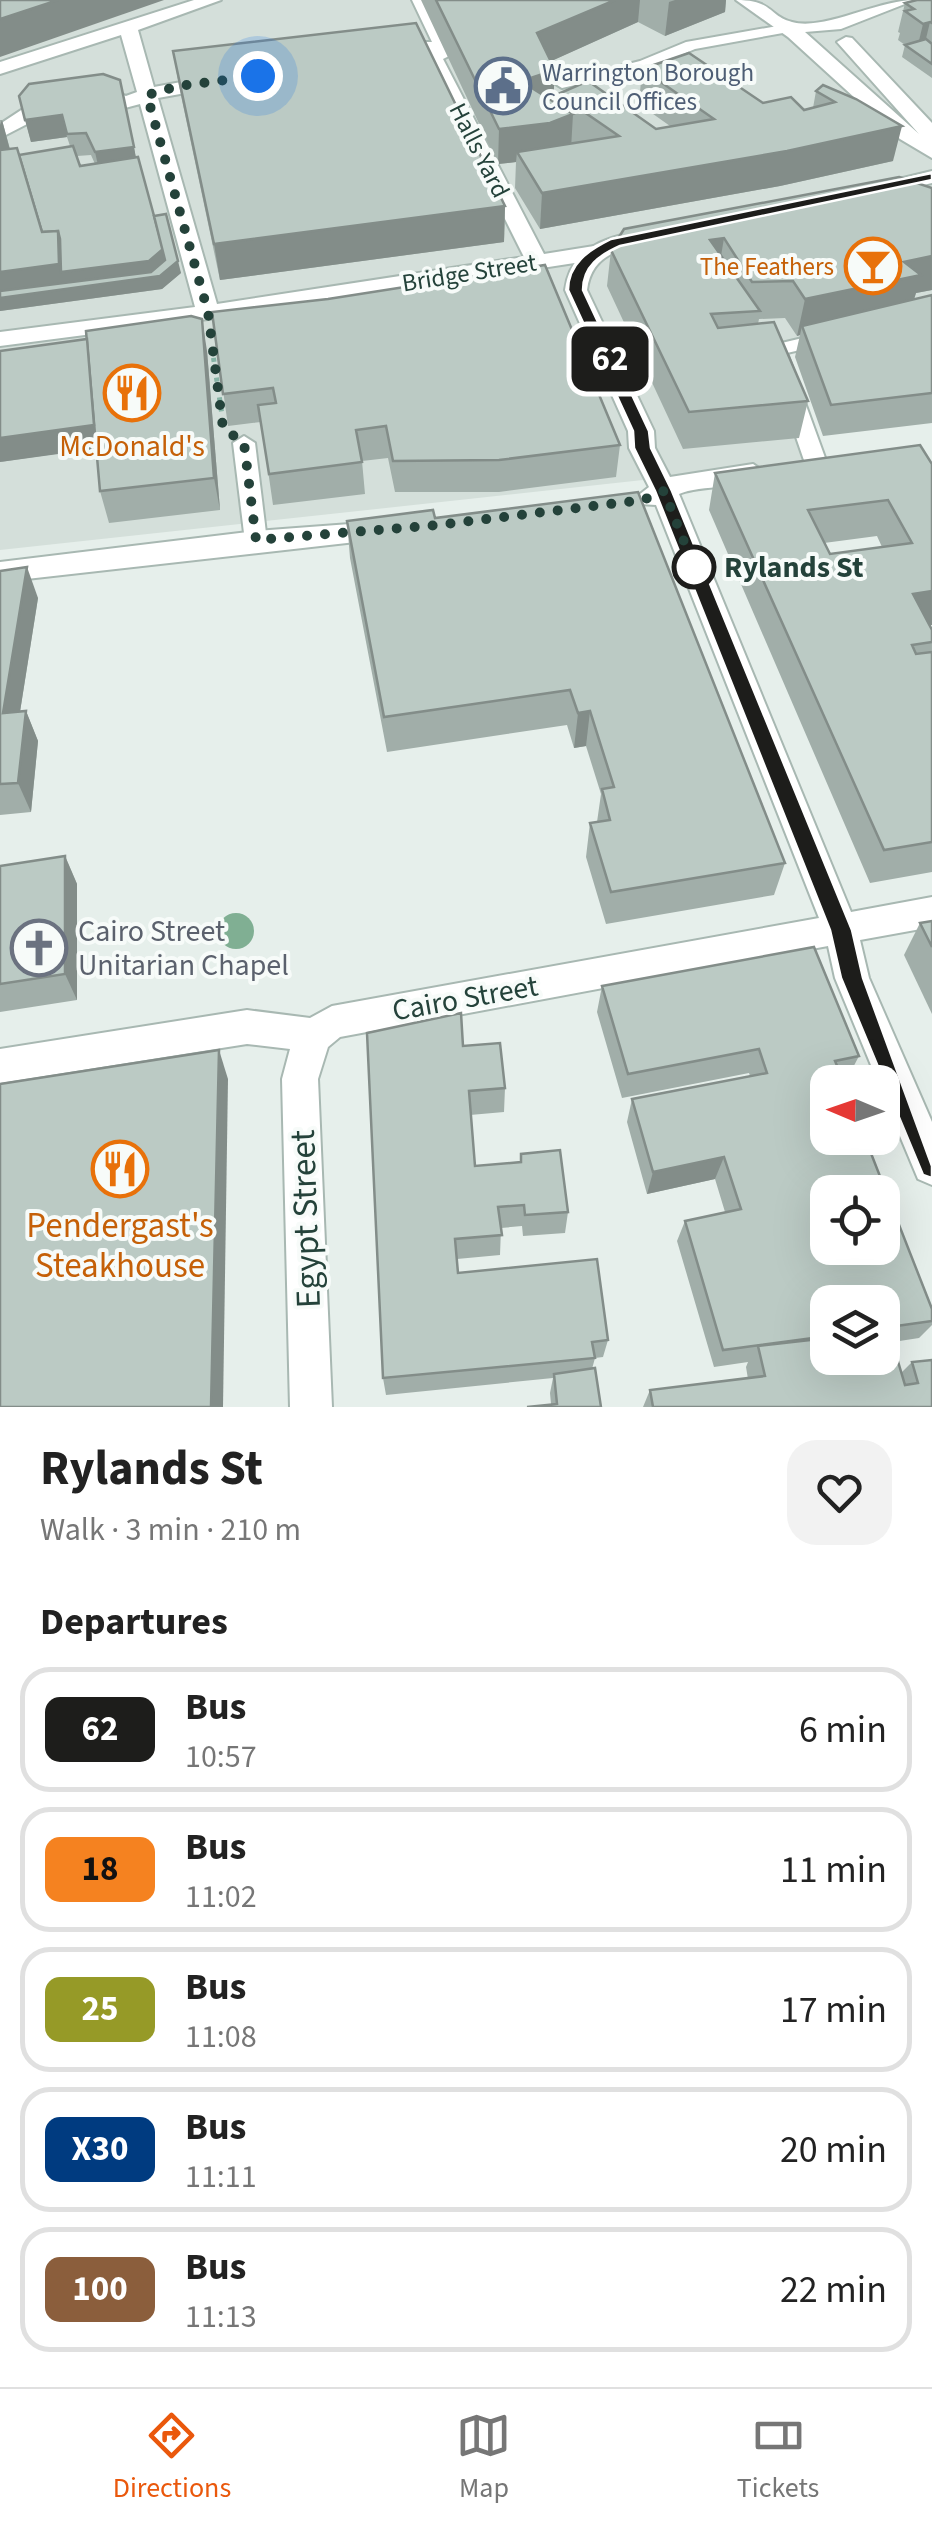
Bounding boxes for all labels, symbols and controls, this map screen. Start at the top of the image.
your location [233,51,283,101]
place label: Warrington Borough Council Offices [542,55,754,120]
public building icon: Warrington Borough Council Offices [473,56,533,116]
street label: Halls Yard [440,97,518,204]
bar icon: The Feathers [843,236,903,296]
street label: Bridge Street [399,245,540,301]
place label: The Feathers [700,249,834,285]
line badge: 62 [565,326,655,392]
text: 62 [592,334,628,384]
restaurant icon: McDonald's [102,363,162,423]
place label: McDonald's [59,425,205,468]
marker: Rylands St [673,546,715,588]
place label: Rylands St [724,546,864,589]
place label: Cairo Street Unitarian Chapel [78,910,289,987]
church icon: Cairo Street Unitarian Chapel [9,918,69,978]
street label: Cairo Street [389,965,541,1032]
north arrow [810,1065,900,1155]
map controls [810,1065,900,1375]
street label: Egypt Street [278,1129,334,1309]
restaurant icon: Pendergast's Steakhouse [90,1139,150,1199]
button: locate [810,1175,900,1265]
place label: Pendergast's Steakhouse [26,1201,214,1291]
button: layers [810,1285,900,1375]
text: Rylands St [40,1435,263,1503]
button: heart [787,1440,892,1545]
text: Walk · 3 min · 210 m [40,1507,301,1553]
text: Departures [40,1595,228,1649]
text: Bus [185,1680,246,1734]
text: 6 min [799,1703,887,1757]
text: 62 [82,1704,118,1754]
text: 10:57 [185,1734,257,1780]
text: Bus [185,1820,246,1874]
text: 11 min [780,1843,887,1897]
text: 18 [82,1844,118,1894]
text: 11:02 [185,1874,257,1920]
text: Bus [185,1960,246,2014]
text: 17 min [780,1983,887,2037]
text: 25 [82,1984,118,2034]
text: 11:08 [185,2014,257,2060]
text: Bus [185,2100,246,2154]
text: 20 min [780,2123,887,2177]
text: X30 [72,2124,128,2174]
text: 11:11 [185,2154,257,2200]
text: Bus [185,2240,246,2294]
text: 22 min [780,2263,887,2317]
text: 100 [72,2264,128,2314]
text: 11:13 [185,2294,257,2340]
tab: Directions [113,2408,231,2508]
tab: Map [456,2408,511,2508]
tab: Tickets [737,2408,819,2508]

